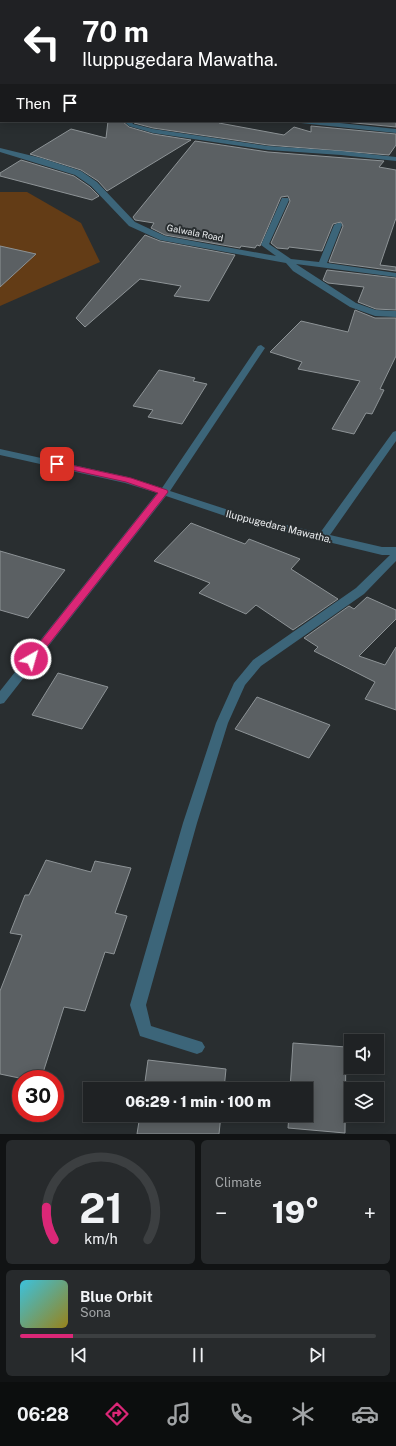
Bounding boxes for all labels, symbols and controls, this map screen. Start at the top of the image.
text: 70 m [82,15,149,48]
icon: left [16,16,68,68]
text: Iluppugedara Mawatha. [82,49,278,70]
icon: arrive [59,92,81,114]
text: Then [16,95,51,112]
street label: Galwala Road [166,222,224,243]
pin [40,447,74,481]
icon: arrive [46,453,68,475]
street label: Iluppugedara Mawatha. [225,507,333,545]
position arrow [10,638,52,680]
map controls [344,1034,384,1122]
button: sound [344,1034,384,1074]
speed limit sign: 30 [12,1070,64,1122]
button: layers [344,1082,384,1122]
text: 06:29 · 1 min · 100 m [125,1093,271,1110]
text: Climate [215,1175,262,1190]
text: 21 [78,1183,123,1232]
text: 19° [272,1194,319,1230]
text: − [215,1200,227,1226]
text: + [364,1200,376,1226]
text: km/h [84,1230,117,1247]
text: Blue Orbit [80,1288,153,1305]
text: Sona [80,1305,111,1320]
icon: previous [68,1344,90,1366]
icon: pause [187,1344,209,1366]
icon: next [306,1344,328,1366]
icon: directions [103,1400,131,1428]
icon: music [165,1400,193,1428]
icon: phone [227,1400,255,1428]
icon: climate [289,1400,317,1428]
icon: car [351,1400,379,1428]
text: 06:28 [17,1404,69,1425]

